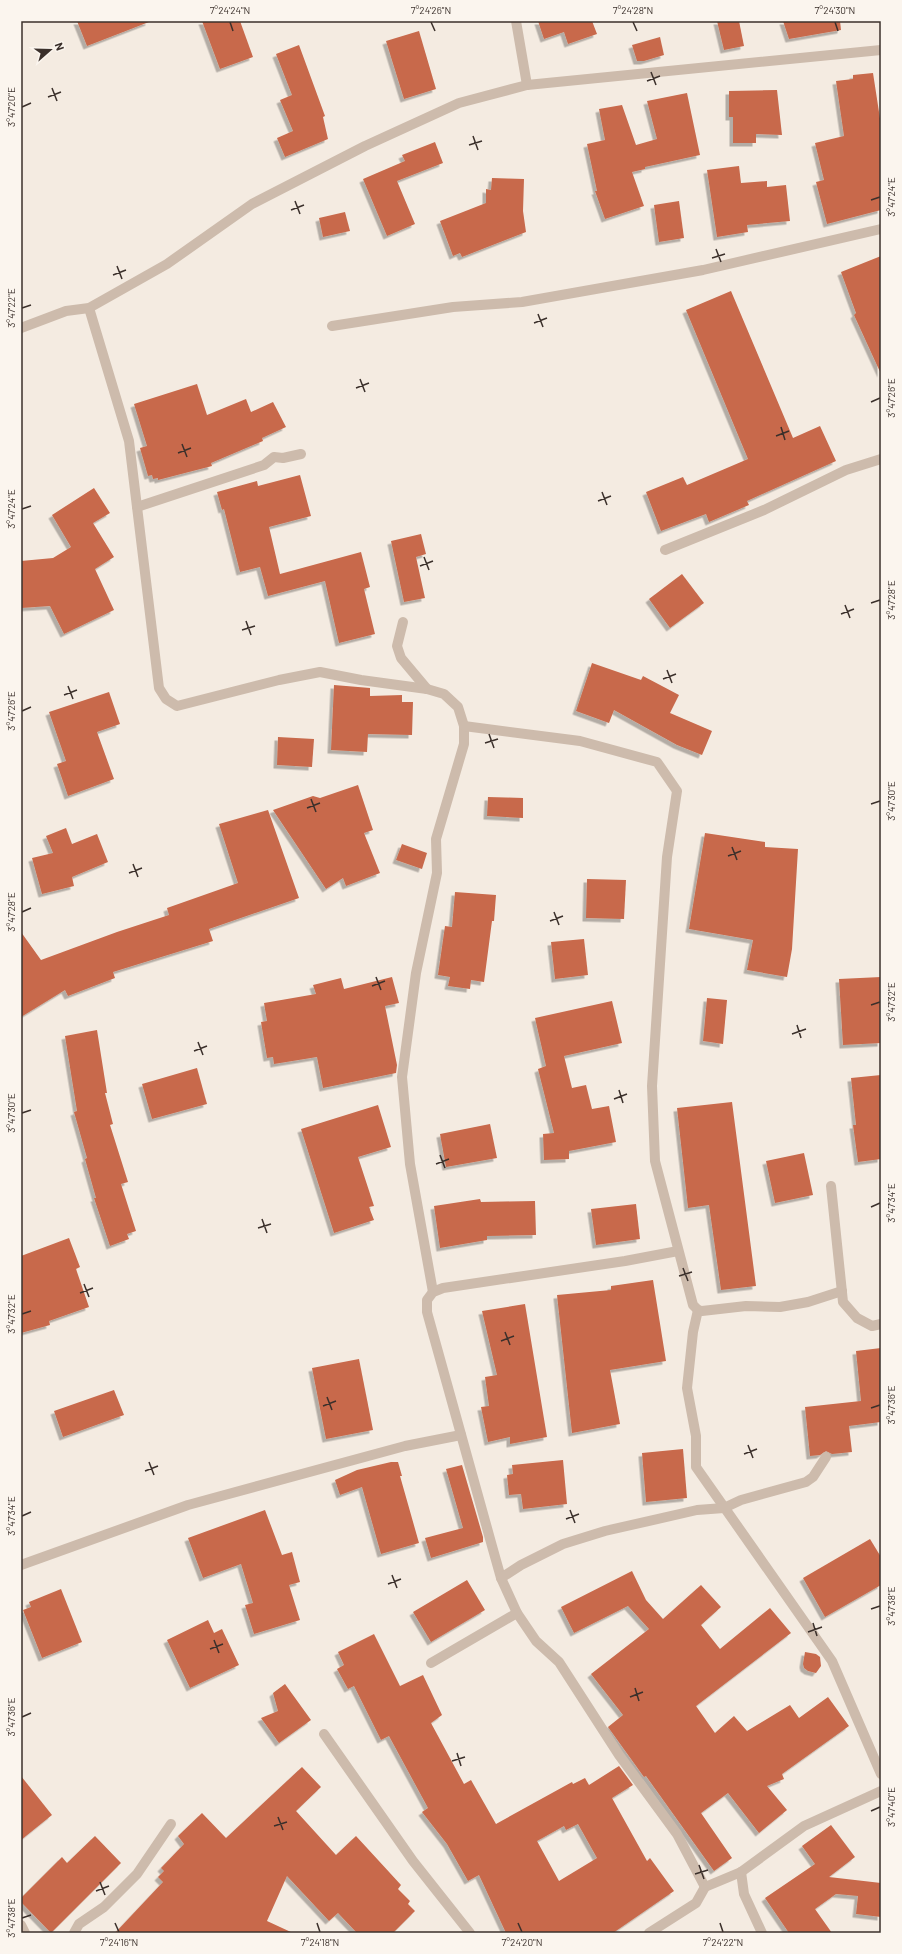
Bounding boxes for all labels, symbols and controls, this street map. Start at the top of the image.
text: 7°24'24"N [210,4,250,16]
text: 7°24'26"N [411,4,451,16]
text: 7°24'28"N [613,4,653,16]
text: 7°24'30"N [815,4,855,16]
north arrow [30,30,70,70]
text: N [53,41,67,52]
text: 3°47'20"E [5,87,17,127]
text: 3°47'24"E [885,177,897,217]
text: 3°47'22"E [5,288,17,328]
text: 3°47'26"E [885,378,897,418]
text: 3°47'24"E [5,489,17,529]
text: 3°47'28"E [885,580,897,620]
text: 3°47'26"E [5,691,17,731]
text: 3°47'30"E [885,781,897,821]
text: 3°47'28"E [5,892,17,932]
text: 3°47'32"E [885,982,897,1022]
text: 3°47'30"E [5,1093,17,1133]
text: 3°47'34"E [885,1183,897,1223]
text: 3°47'32"E [5,1294,17,1334]
text: 3°47'36"E [885,1385,897,1425]
text: 3°47'34"E [5,1496,17,1536]
text: 3°47'38"E [885,1586,897,1626]
text: 3°47'36"E [5,1697,17,1737]
text: 3°47'40"E [885,1787,897,1827]
text: 3°47'38"E [5,1898,17,1938]
text: 7°24'16"N [100,1936,138,1948]
text: 7°24'18"N [301,1936,339,1948]
text: 7°24'20"N [502,1936,542,1948]
text: 7°24'22"N [703,1936,743,1948]

